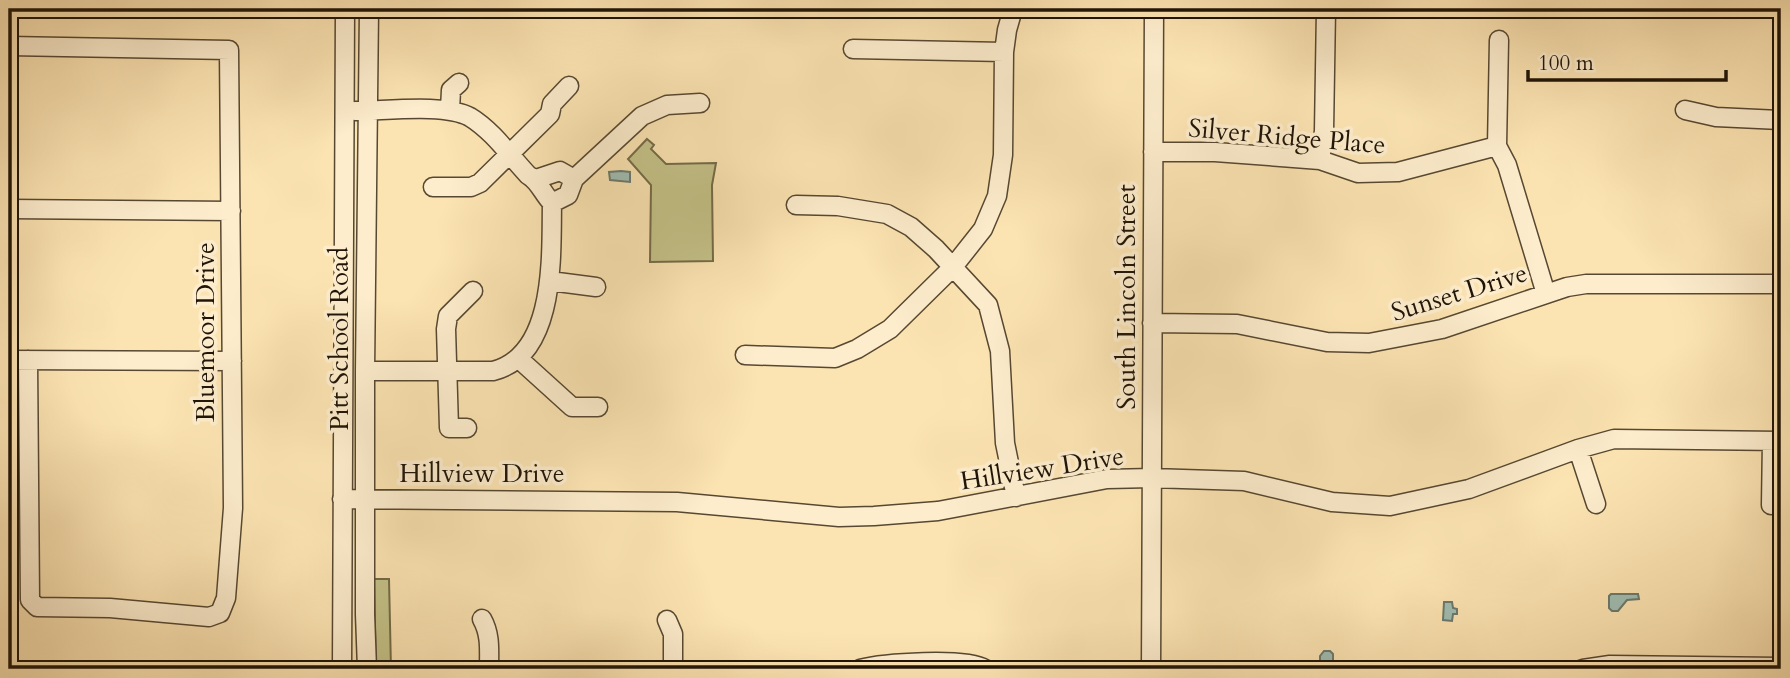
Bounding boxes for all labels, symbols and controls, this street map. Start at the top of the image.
scale bar [1528,38,1725,82]
text: 100 m [1538,49,1594,78]
street label: Silver Ridge Place [1187,110,1387,163]
street label: South Lincoln Street [1109,184,1144,410]
street label: Bluemoor Drive [188,242,223,422]
street label: Pitt School Road [322,247,357,431]
street label: Sunset Drive [1387,255,1532,330]
street label: Hillview Drive [958,438,1126,499]
street label: Hillview Drive [399,456,565,491]

